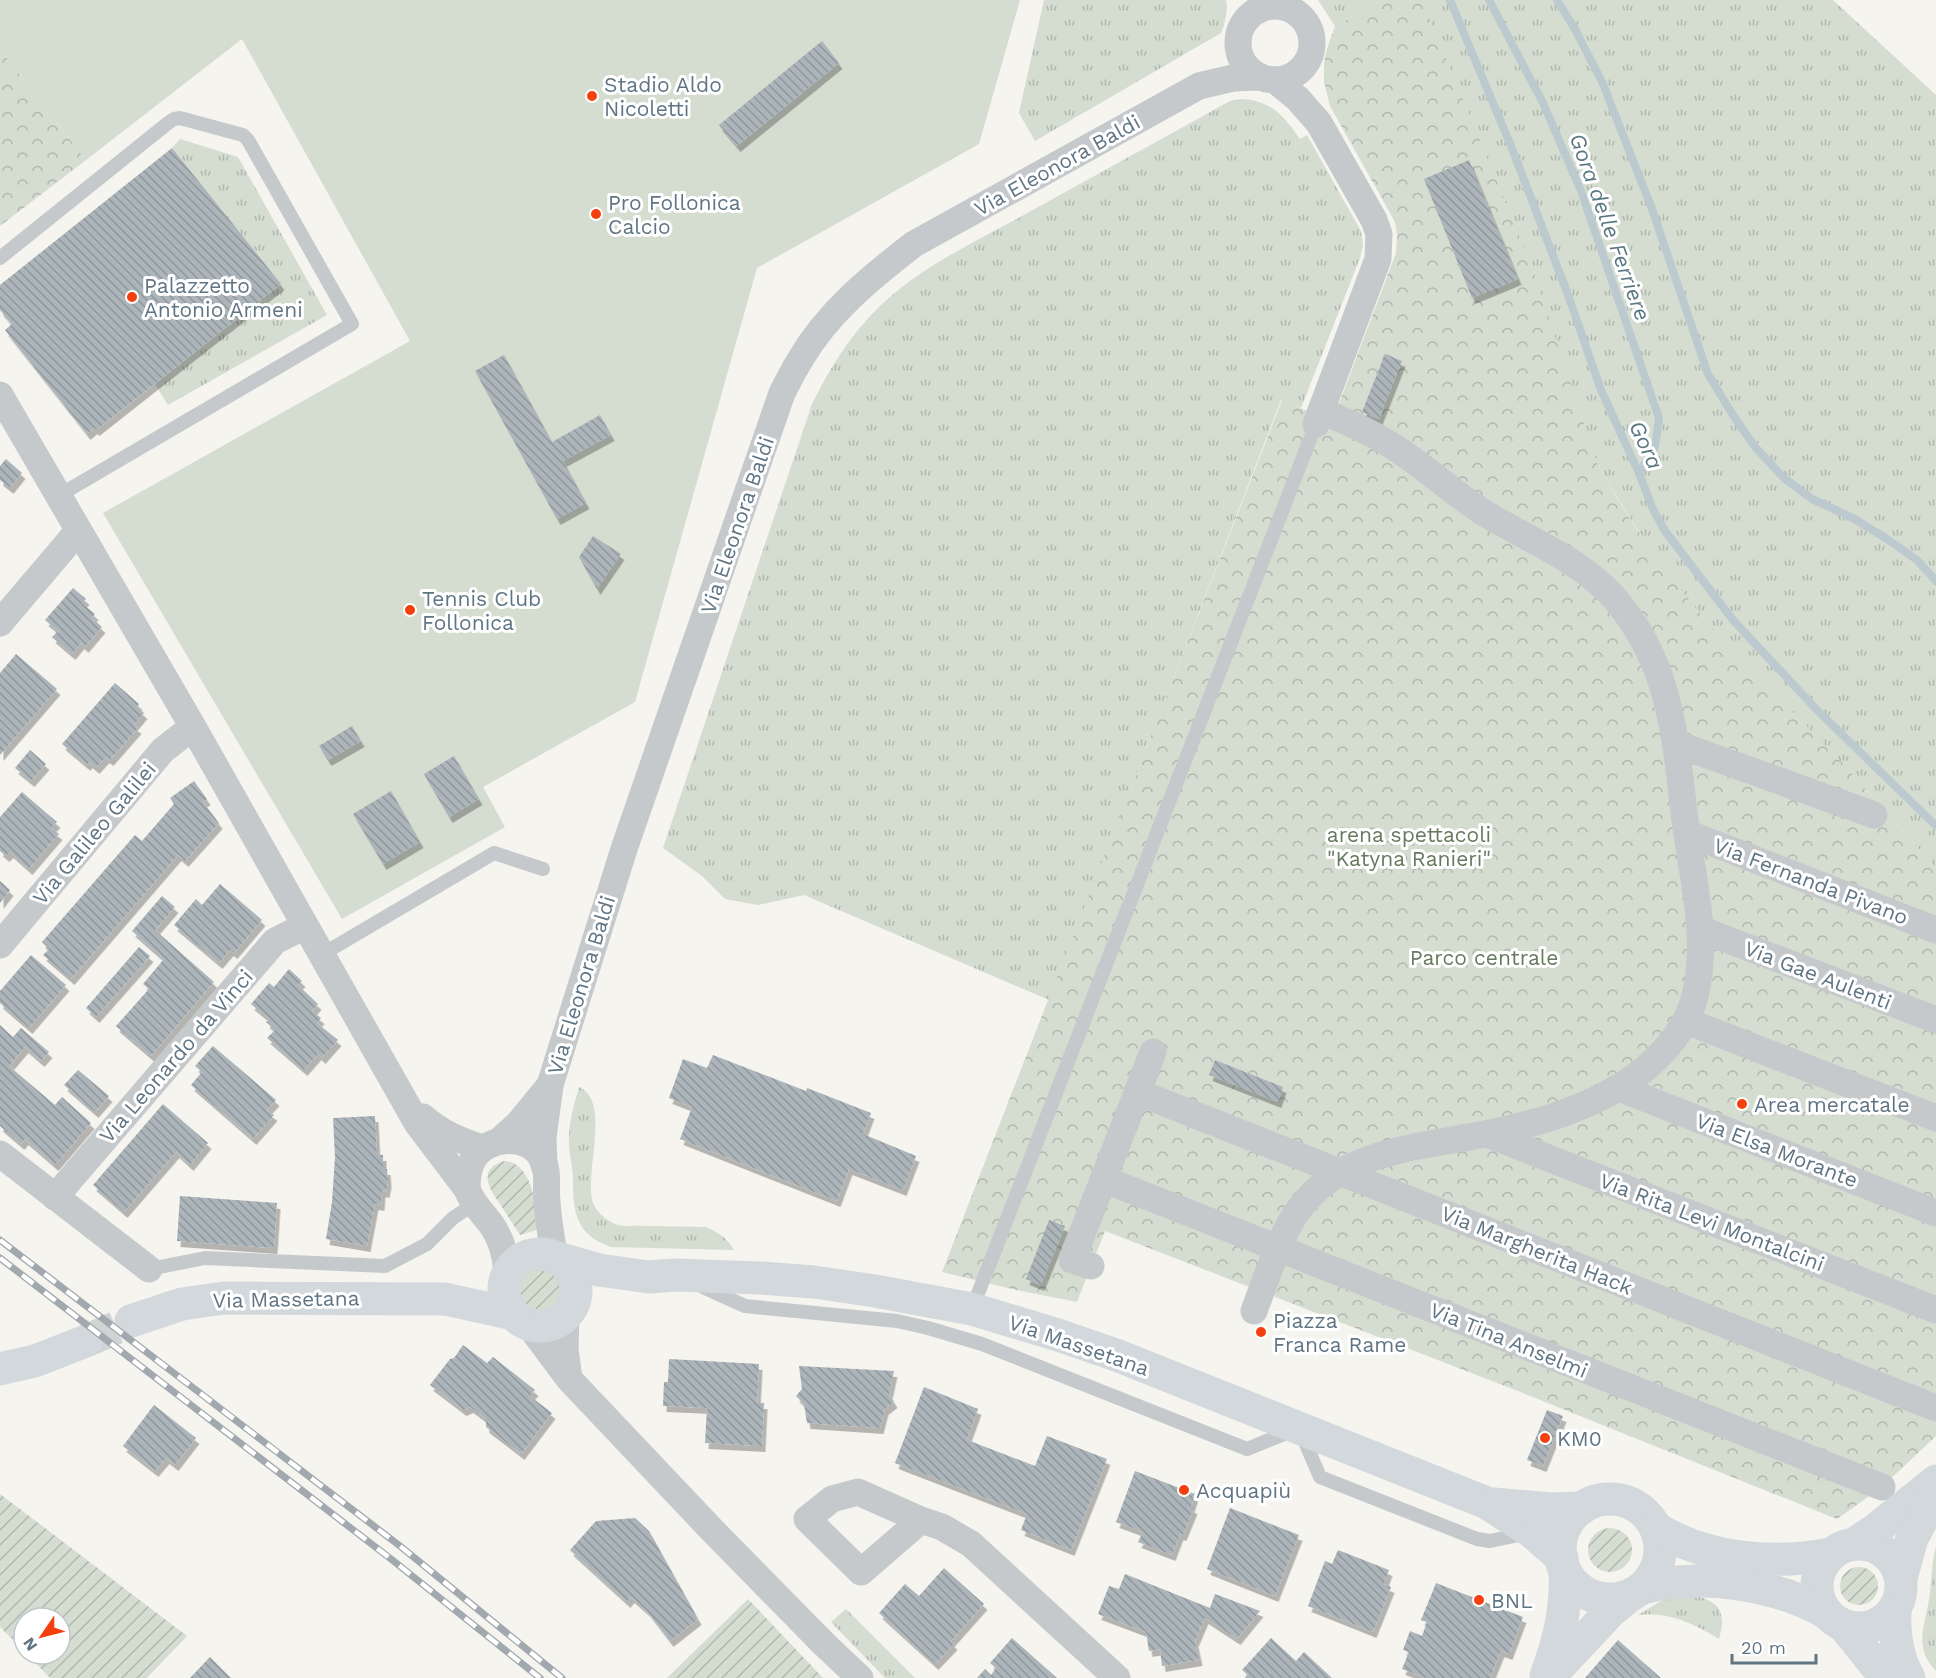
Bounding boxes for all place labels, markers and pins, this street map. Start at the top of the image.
place label: Stadio Aldo Nicoletti [604,72,722,121]
marker: Stadio Aldo Nicoletti [585,89,599,103]
place label: Pro Follonica Calcio [608,190,741,239]
marker: Pro Follonica Calcio [589,207,603,221]
place label: Palazzetto Antonio Armeni [144,273,303,322]
marker: Palazzetto Antonio Armeni [125,290,139,304]
place label: Tennis Club Follonica [422,586,541,635]
marker: Tennis Club Follonica [403,603,417,617]
place label: Area mercatale [1754,1092,1910,1117]
marker: Area mercatale [1735,1097,1749,1111]
place label: Piazza Franca Rame [1273,1308,1406,1357]
marker: Piazza Franca Rame [1254,1325,1268,1339]
place label: KM0 [1557,1426,1602,1451]
marker: KM0 [1538,1431,1552,1445]
place label: Acquapiù [1196,1478,1291,1503]
marker: Acquapiù [1177,1483,1191,1497]
place label: BNL [1491,1588,1533,1613]
marker: BNL [1472,1593,1486,1607]

